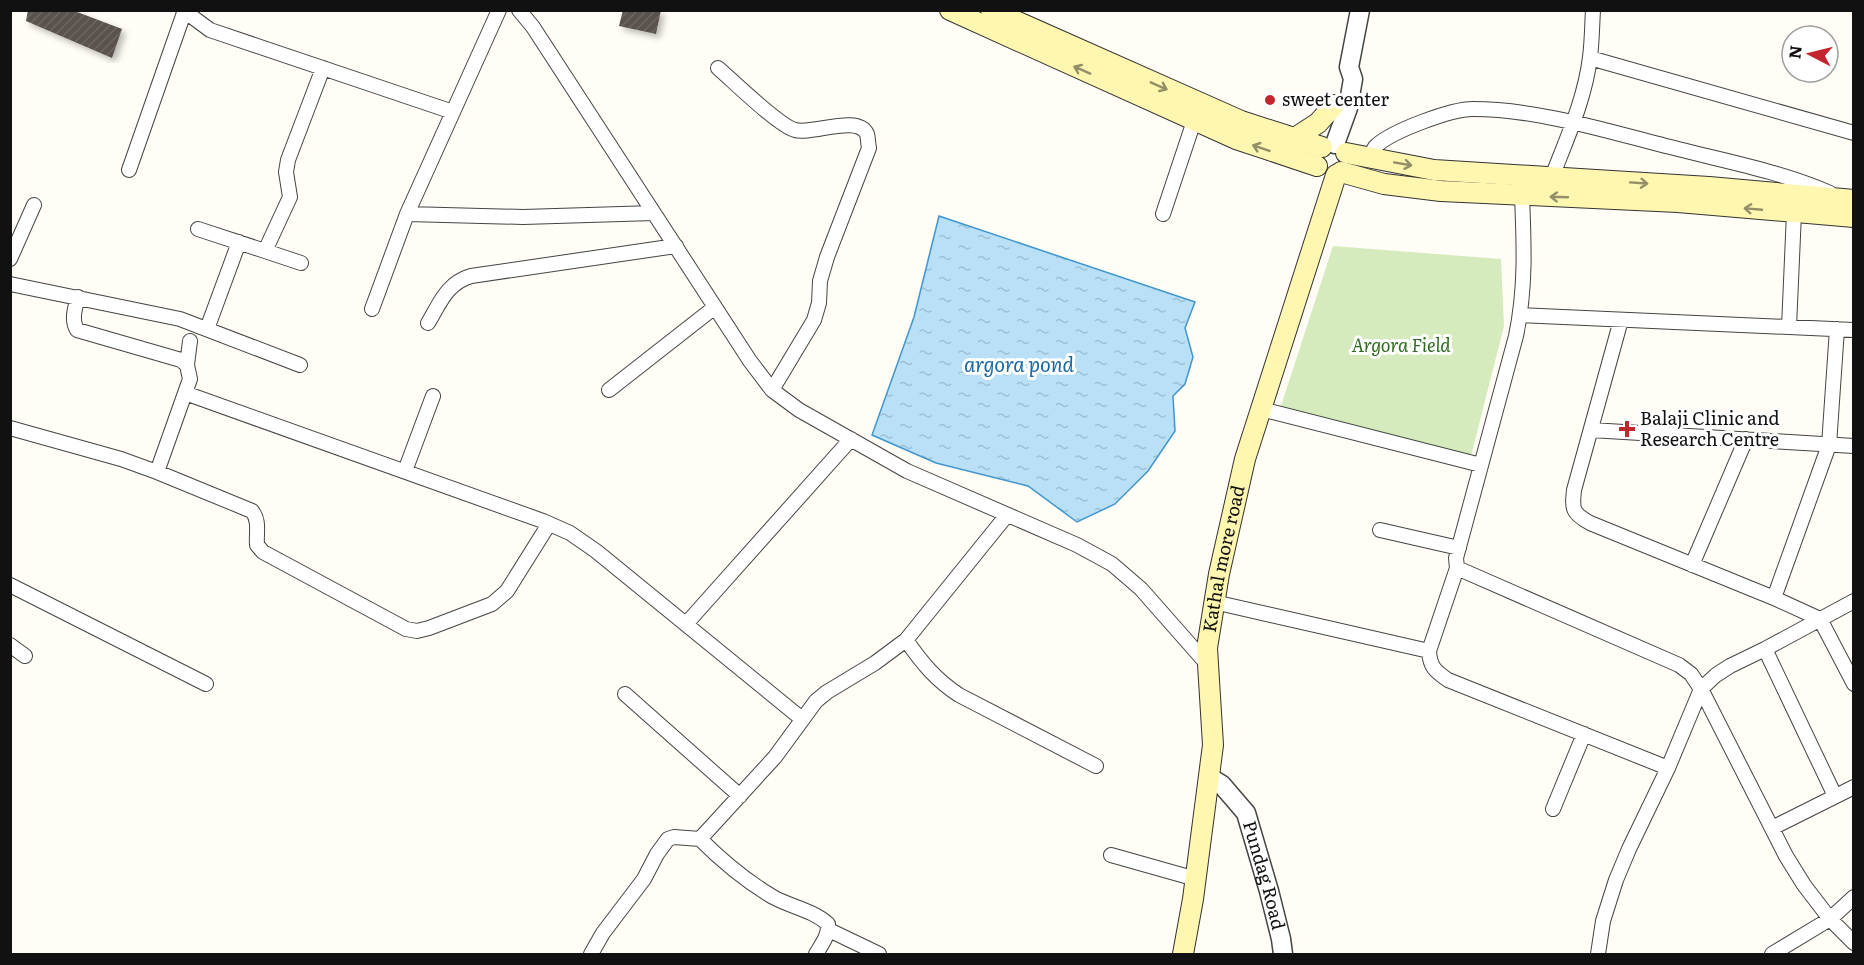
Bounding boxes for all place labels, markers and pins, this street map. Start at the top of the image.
place label: sweet center [1282,85,1389,112]
marker: sweet center [1263,93,1277,107]
place label: Balaji Clinic and Research Centre [1640,404,1779,452]
marker: Balaji Clinic and Research Centre [1618,420,1636,438]

